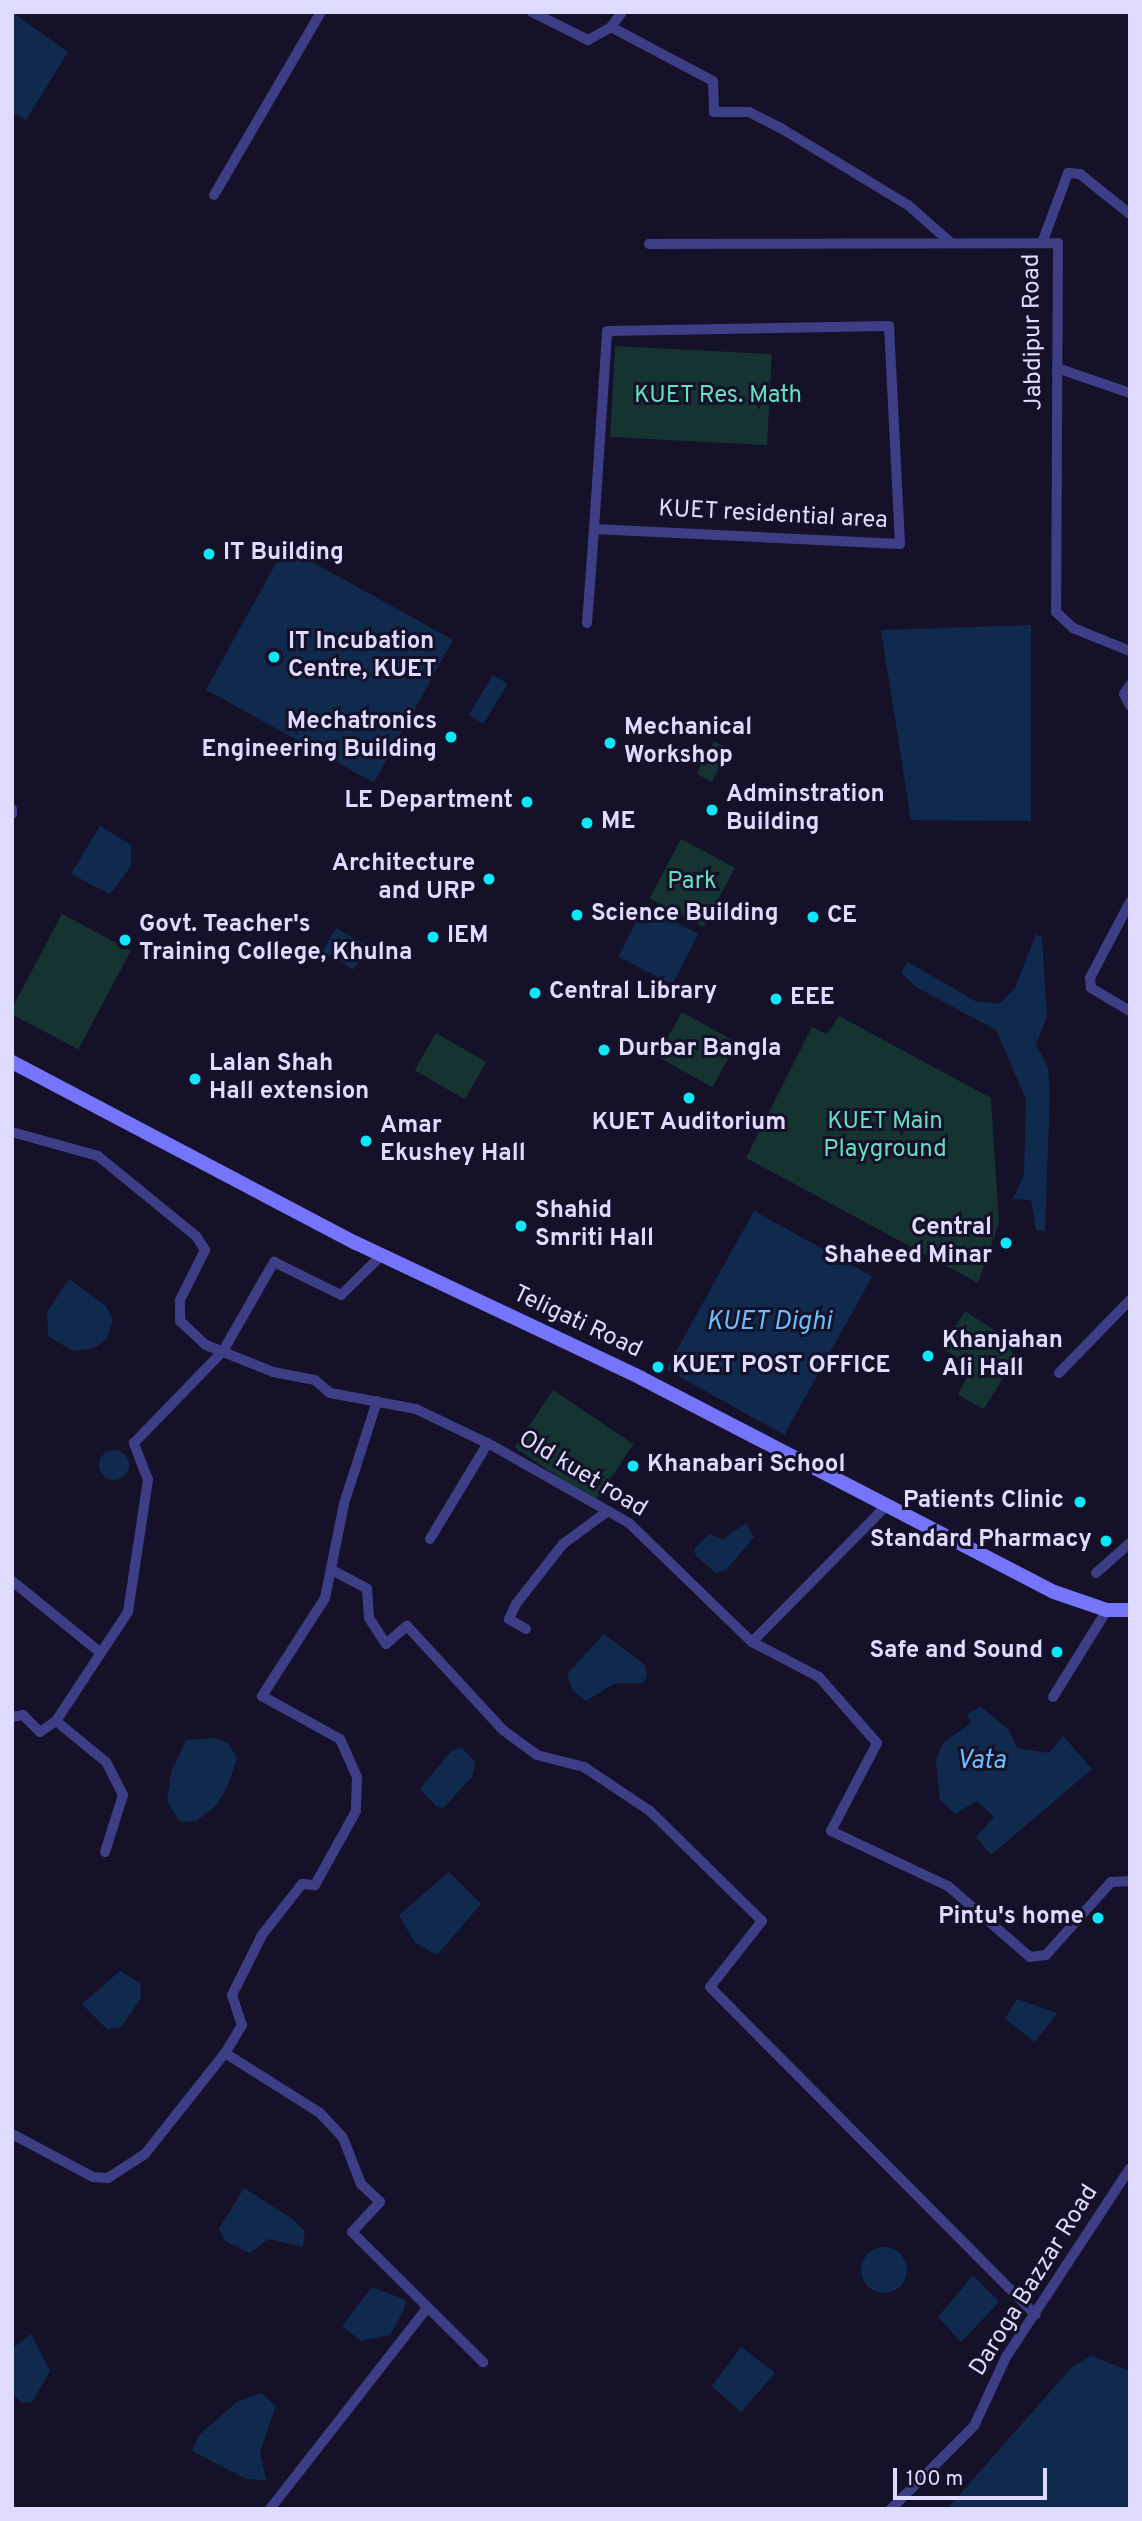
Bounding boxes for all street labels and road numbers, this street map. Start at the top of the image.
street label: Jabdipur Road [1018,253,1050,411]
street label: KUET residential area [657,496,889,536]
street label: Teligati Road [508,1281,646,1365]
street label: Old kuet road [512,1425,652,1525]
street label: Daroga Bazzar Road [965,2180,1105,2382]

